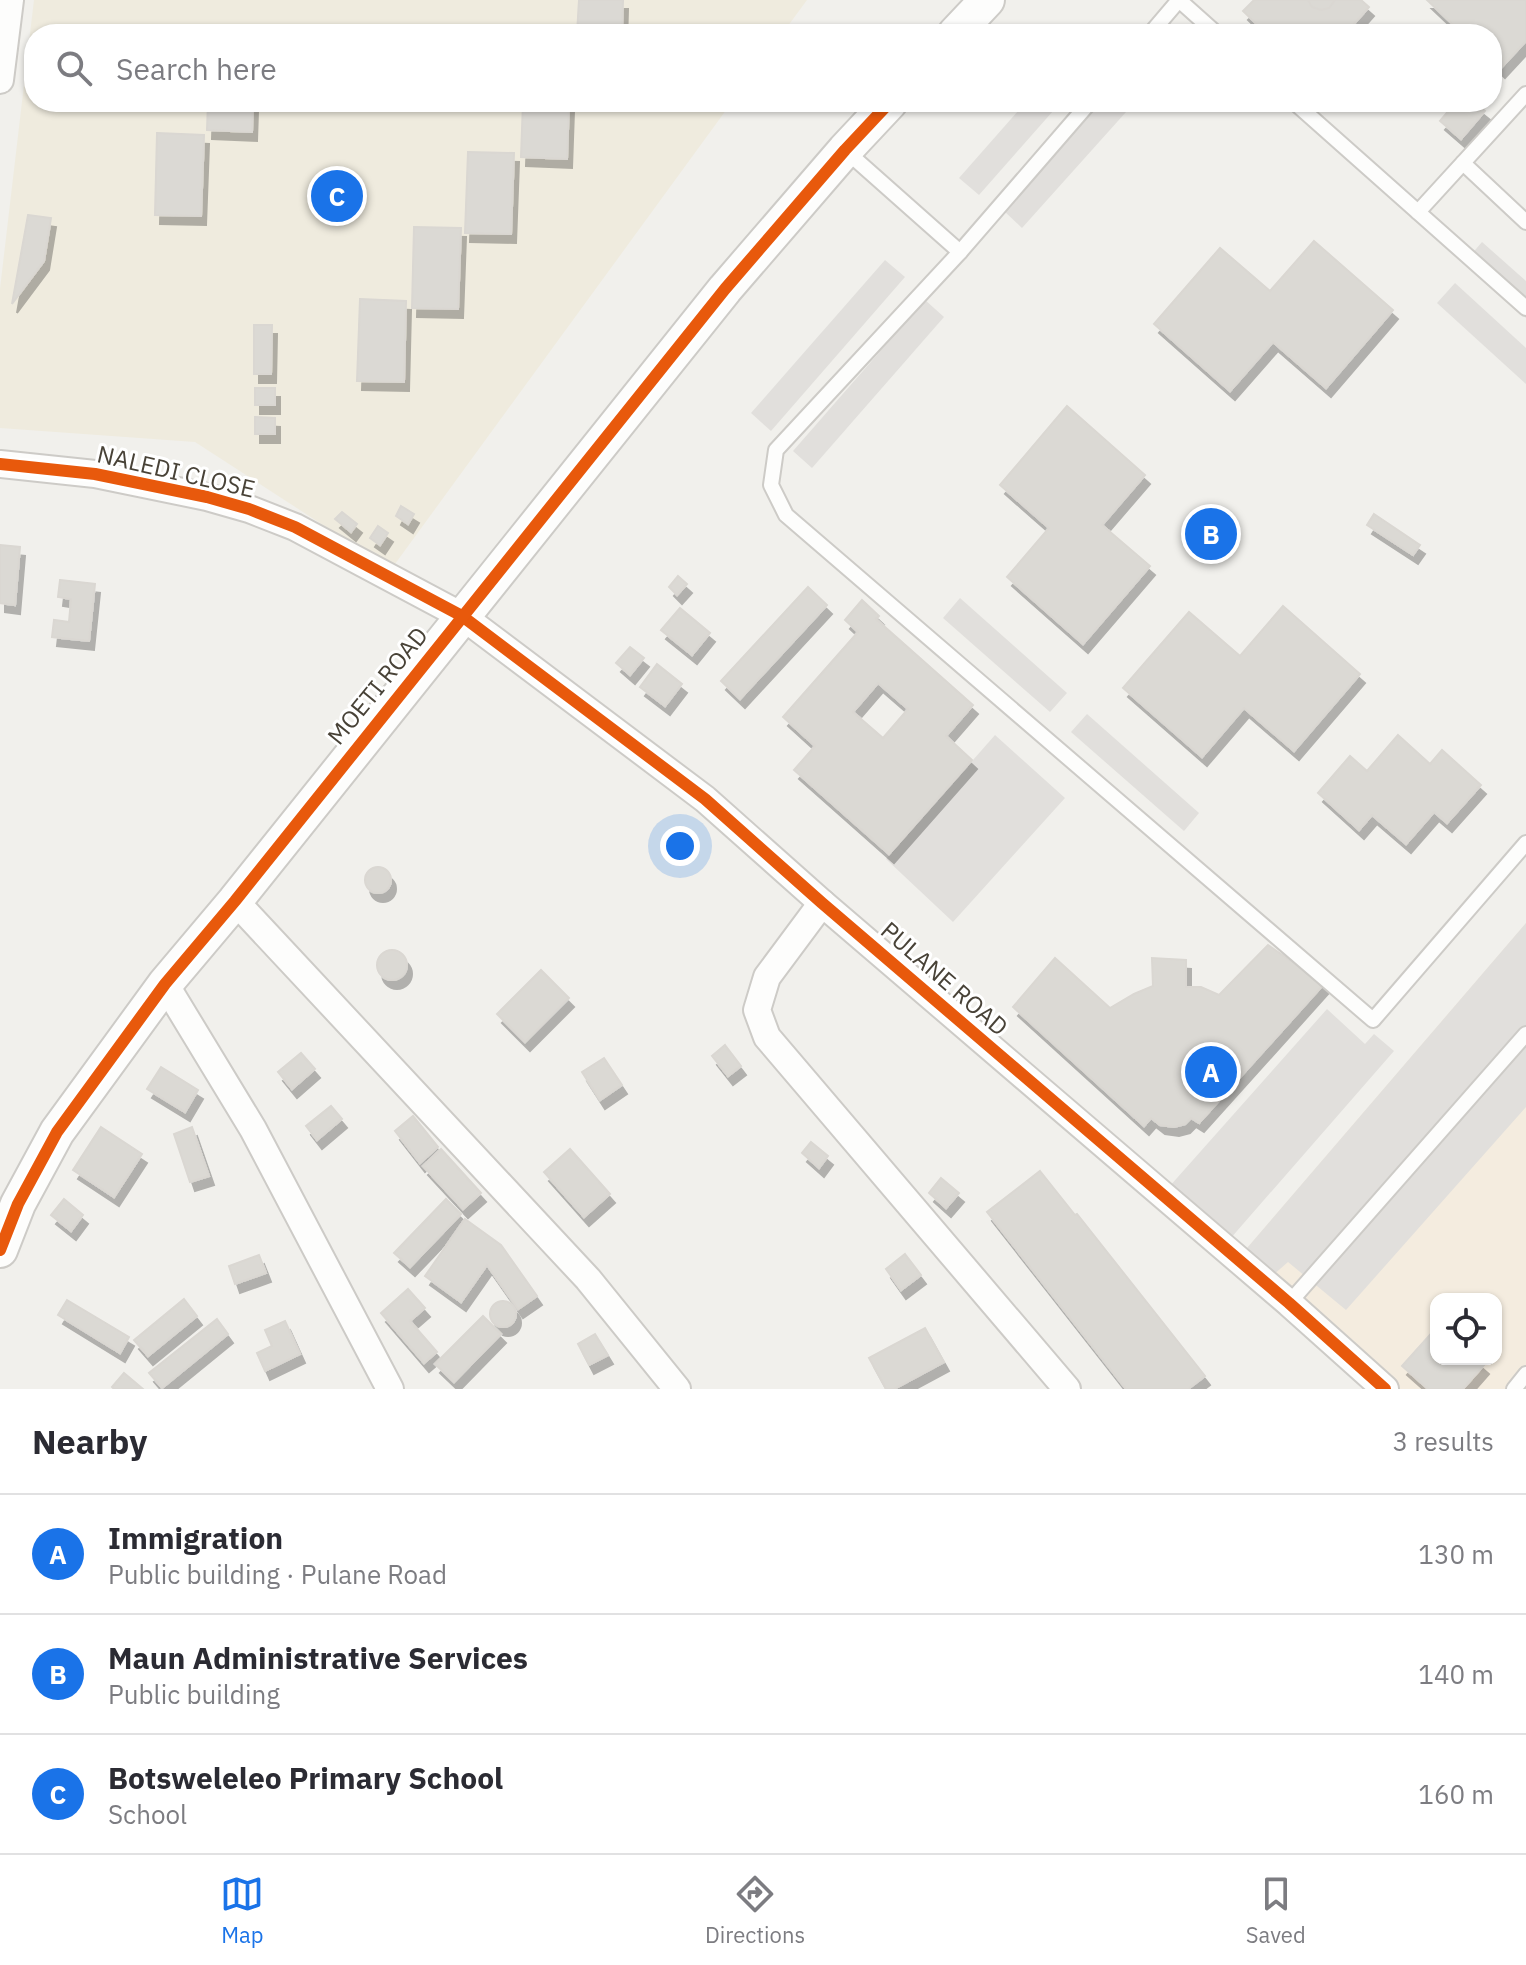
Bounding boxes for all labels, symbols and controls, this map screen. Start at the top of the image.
search box [24,24,1502,112]
icon: search [52,46,96,90]
text: Search here [116,49,277,88]
pin: C [311,166,363,226]
street label: NALEDI CLOSE [94,437,258,505]
pin: B [1185,504,1237,564]
street label: MOETI ROAD [320,620,435,751]
your location [660,826,700,866]
street label: PULANE ROAD [874,914,1015,1042]
pin: A [1185,1042,1237,1102]
map controls [1430,1293,1502,1365]
button: locate [1430,1293,1502,1365]
text: Nearby [32,1419,147,1463]
text: 3 results [1392,1424,1494,1458]
text: Immigration [108,1518,283,1557]
text: A [49,1537,67,1571]
text: 130 m [1418,1537,1494,1571]
text: Public building · Pulane Road [108,1557,447,1591]
text: Maun Administrative Services [108,1638,528,1677]
text: B [49,1657,67,1691]
text: 140 m [1418,1657,1494,1691]
text: Public building [108,1677,280,1711]
text: Botsweleleo Primary School [108,1758,503,1797]
text: C [50,1777,66,1811]
text: 160 m [1418,1777,1494,1811]
text: School [108,1797,187,1831]
tab: Map [220,1872,264,1949]
tab: Directions [705,1872,805,1949]
tab: Saved [1246,1872,1306,1949]

